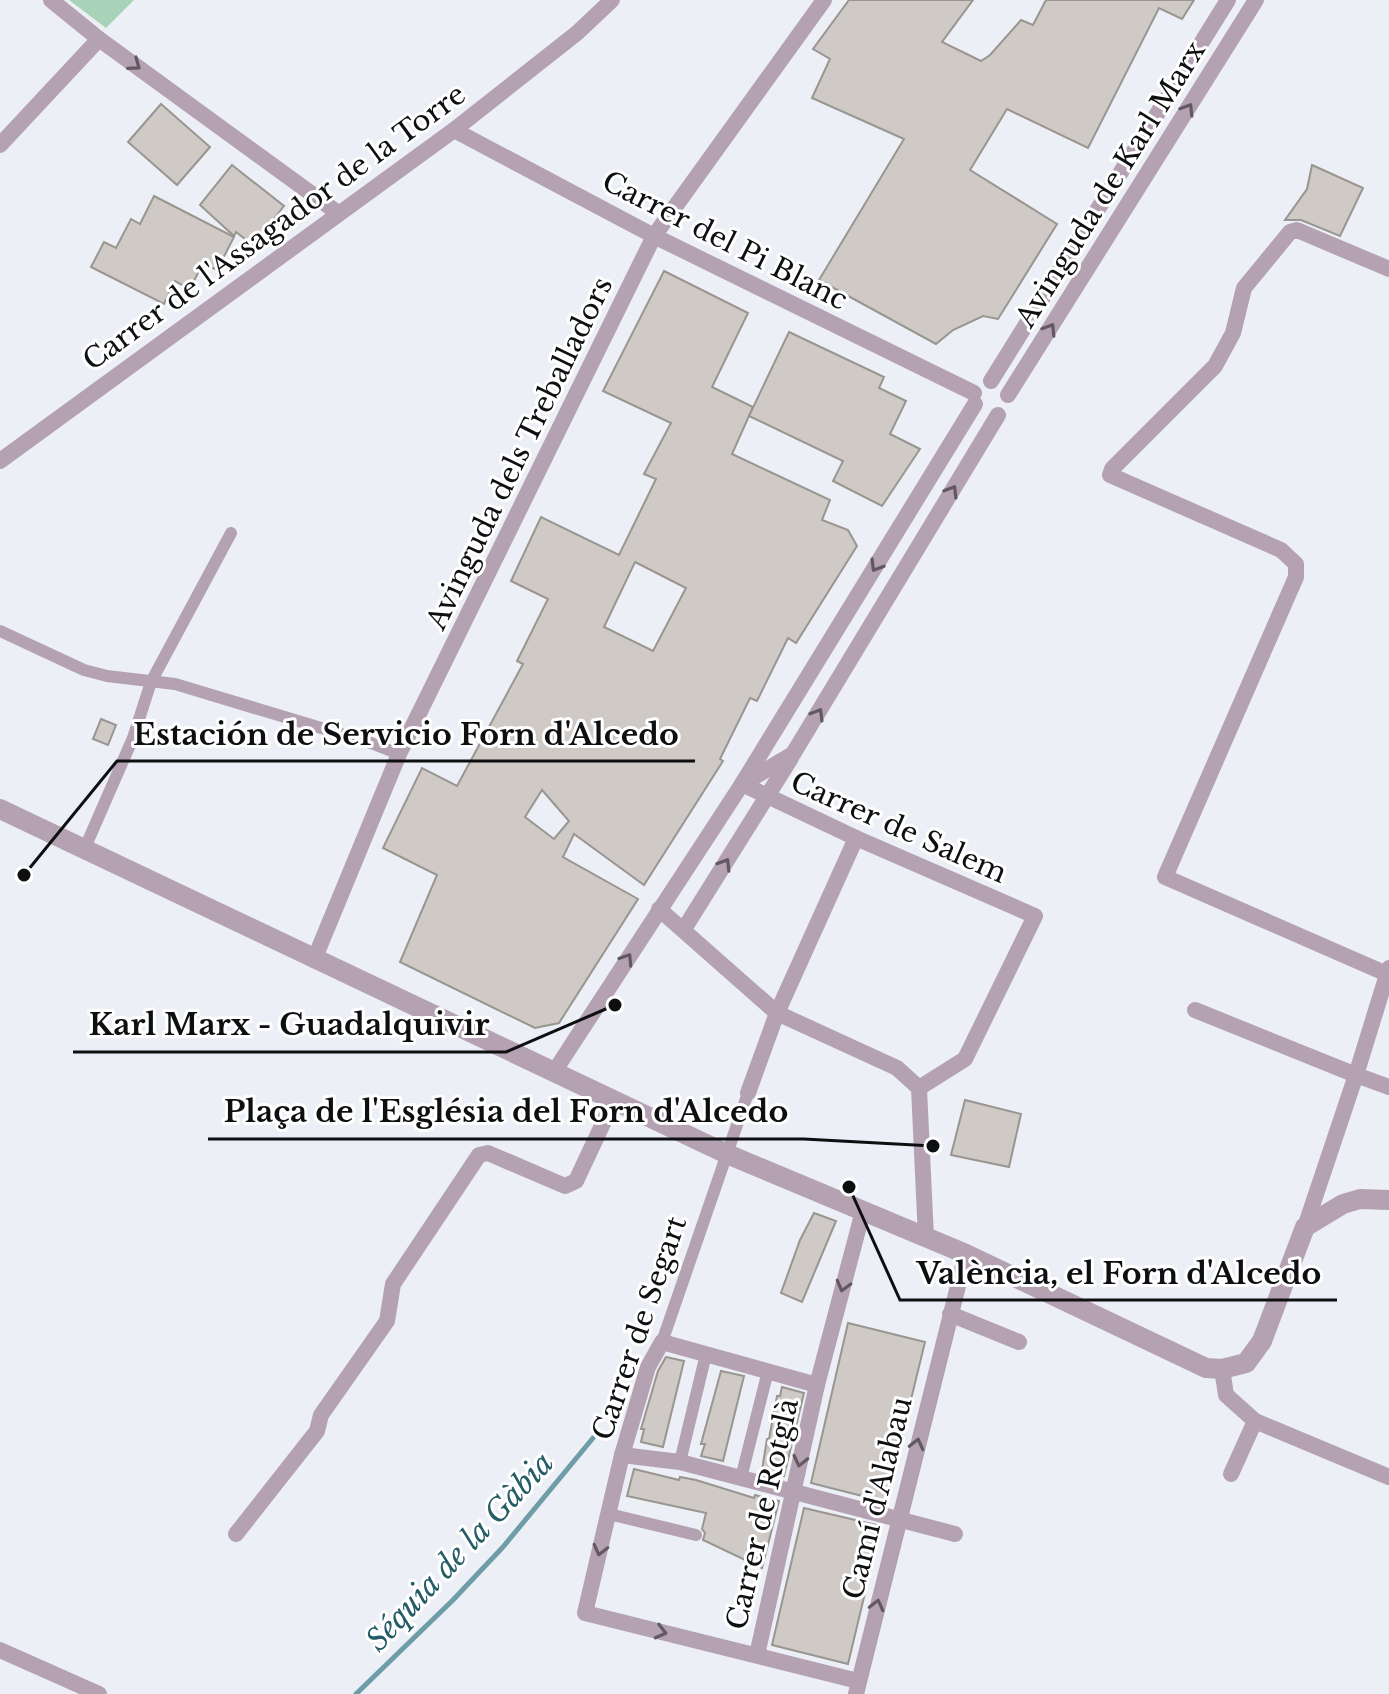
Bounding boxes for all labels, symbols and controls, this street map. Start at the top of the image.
street label: Avinguda de Karl Marx [1007,35,1213,335]
one-way arrow [126,55,141,70]
street label: Carrer de l'Assagador de la Torre [76,77,472,378]
one-way arrow [1179,103,1194,118]
street label: Carrer del Pi Blanc [596,163,853,317]
street label: Avinguda dels Treballadors [418,271,620,636]
one-way arrow [1041,323,1056,338]
one-way arrow [942,485,957,500]
one-way arrow [870,557,885,572]
callout: Estación de Servicio Forn d'Alcedo [117,707,695,761]
one-way arrow [808,708,823,723]
text: Estación de Servicio Forn d'Alcedo [133,716,679,753]
street label: Carrer de Salem [785,764,1012,891]
one-way arrow [716,858,731,872]
one-way arrow [617,954,632,968]
callout: Karl Marx - Guadalquivir [73,998,506,1052]
text: Karl Marx - Guadalquivir [89,1006,489,1043]
callout: Plaça de l'Església del Forn d'Alcedo [208,1085,804,1139]
text: Plaça de l'Església del Forn d'Alcedo [224,1093,788,1130]
street label: Carrer de Segart [585,1211,694,1445]
callout: València, el Forn d'Alcedo [900,1246,1337,1300]
text: València, el Forn d'Alcedo [916,1255,1321,1292]
one-way arrow [836,1279,853,1292]
street label: Camí d'Alabau [835,1393,920,1603]
street label: Carrer de Rotglà [719,1395,806,1633]
one-way arrow [908,1438,925,1452]
water label: Séquia de la Gàbia [358,1445,561,1659]
one-way arrow [792,1453,809,1467]
one-way arrow [593,1543,610,1556]
one-way arrow [868,1599,885,1613]
one-way arrow [653,1623,667,1640]

